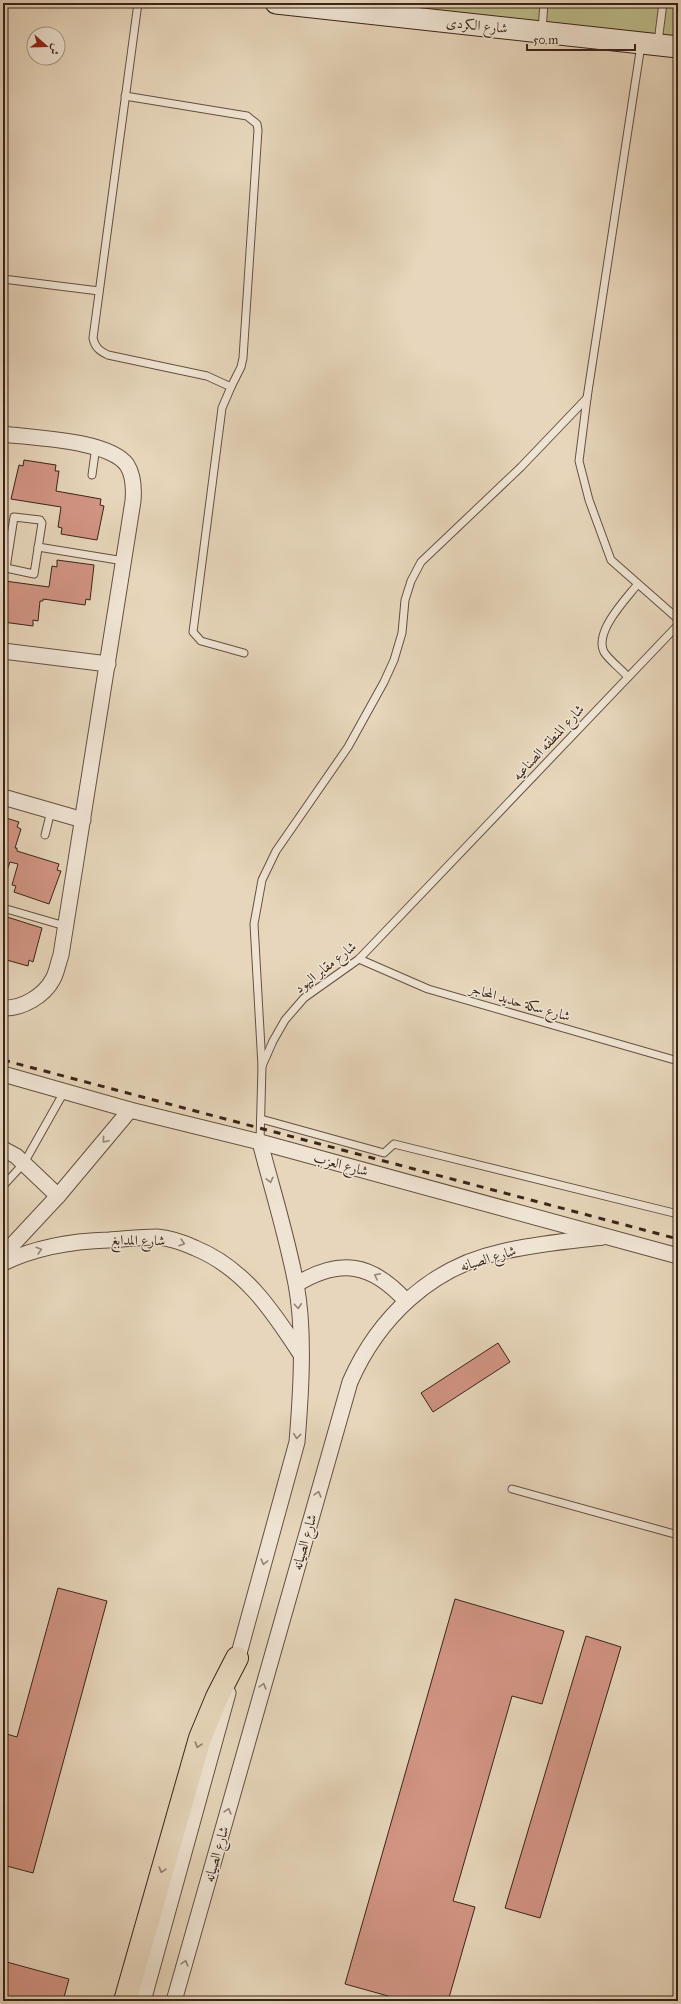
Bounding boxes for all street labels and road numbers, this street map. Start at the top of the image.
street label: شارع الكردى [445,14,509,40]
street label: شارع المنطقه الصناعيه [509,701,590,786]
street label: شارع مقابر اليهود [291,938,362,999]
street label: شارع سكة حديد المحاجر [465,979,572,1028]
street label: شارع العزب [311,1149,370,1183]
street label: شارع المدابغ [110,1232,165,1254]
street label: شارع الصيانه [458,1242,519,1278]
street label: شارع الصيانه [288,1512,323,1573]
street label: شارع الصيانه [200,1824,235,1885]

